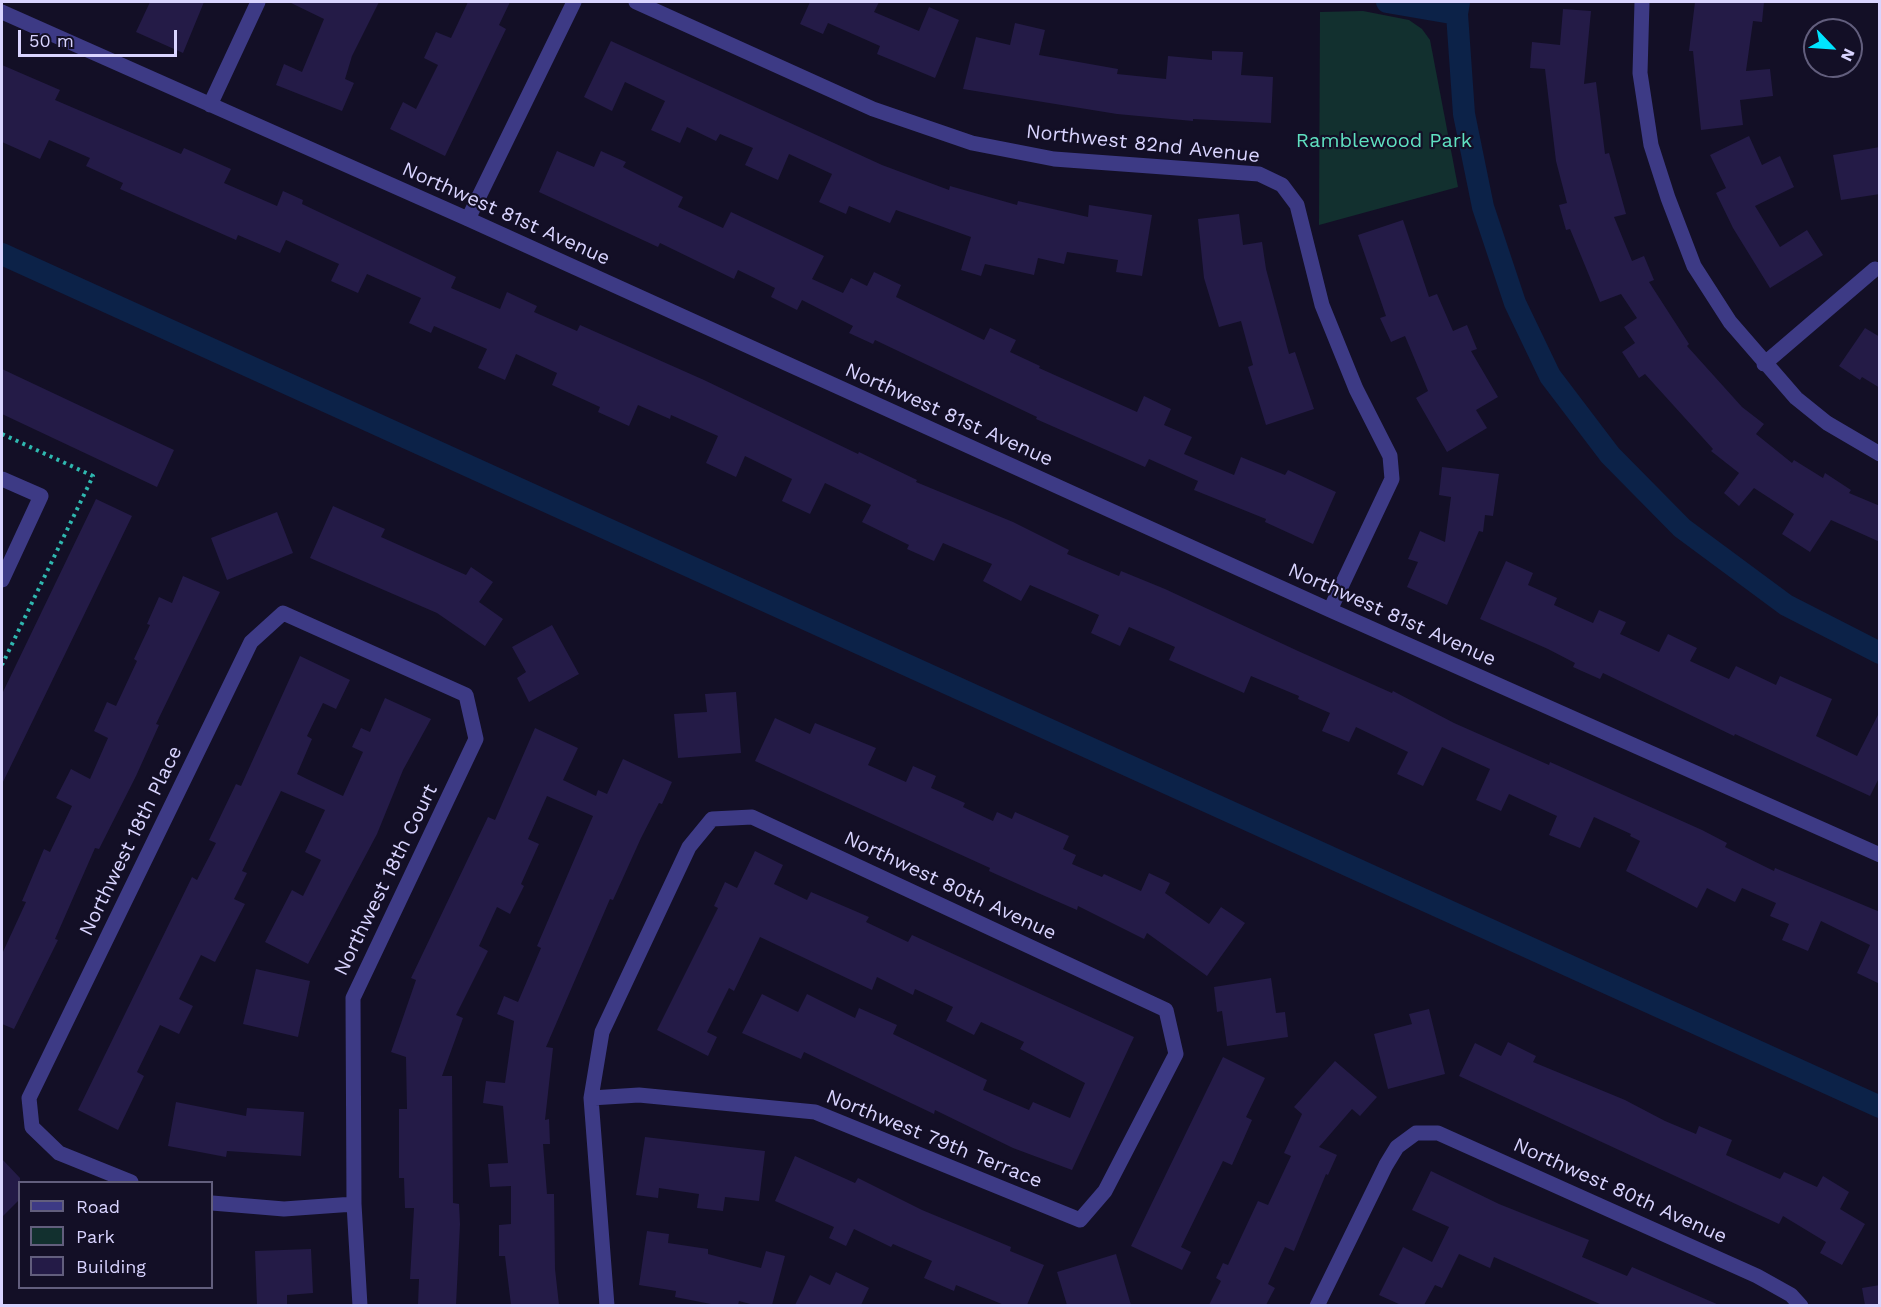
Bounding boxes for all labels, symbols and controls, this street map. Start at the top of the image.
scale bar [21,18,180,56]
north arrow [1803,18,1863,78]
text: 50 m [29,30,74,51]
text: N [1837,46,1859,64]
street label: Northwest 82nd Avenue [1025,120,1261,168]
park label: Ramblewood Park [1296,129,1472,153]
street label: Northwest 81st Avenue [398,157,614,271]
street label: Northwest 81st Avenue [841,358,1057,472]
street label: Northwest 81st Avenue [1284,558,1500,672]
street label: Northwest 18th Place [75,742,187,940]
street label: Northwest 18th Court [329,780,443,980]
street label: Northwest 80th Avenue [840,826,1060,946]
street label: Northwest 79th Terrace [822,1085,1046,1193]
street label: Northwest 80th Avenue [1509,1133,1731,1249]
legend [18,1181,213,1289]
text: Road [76,1196,120,1217]
text: Park [76,1226,115,1247]
text: Building [76,1256,146,1277]

